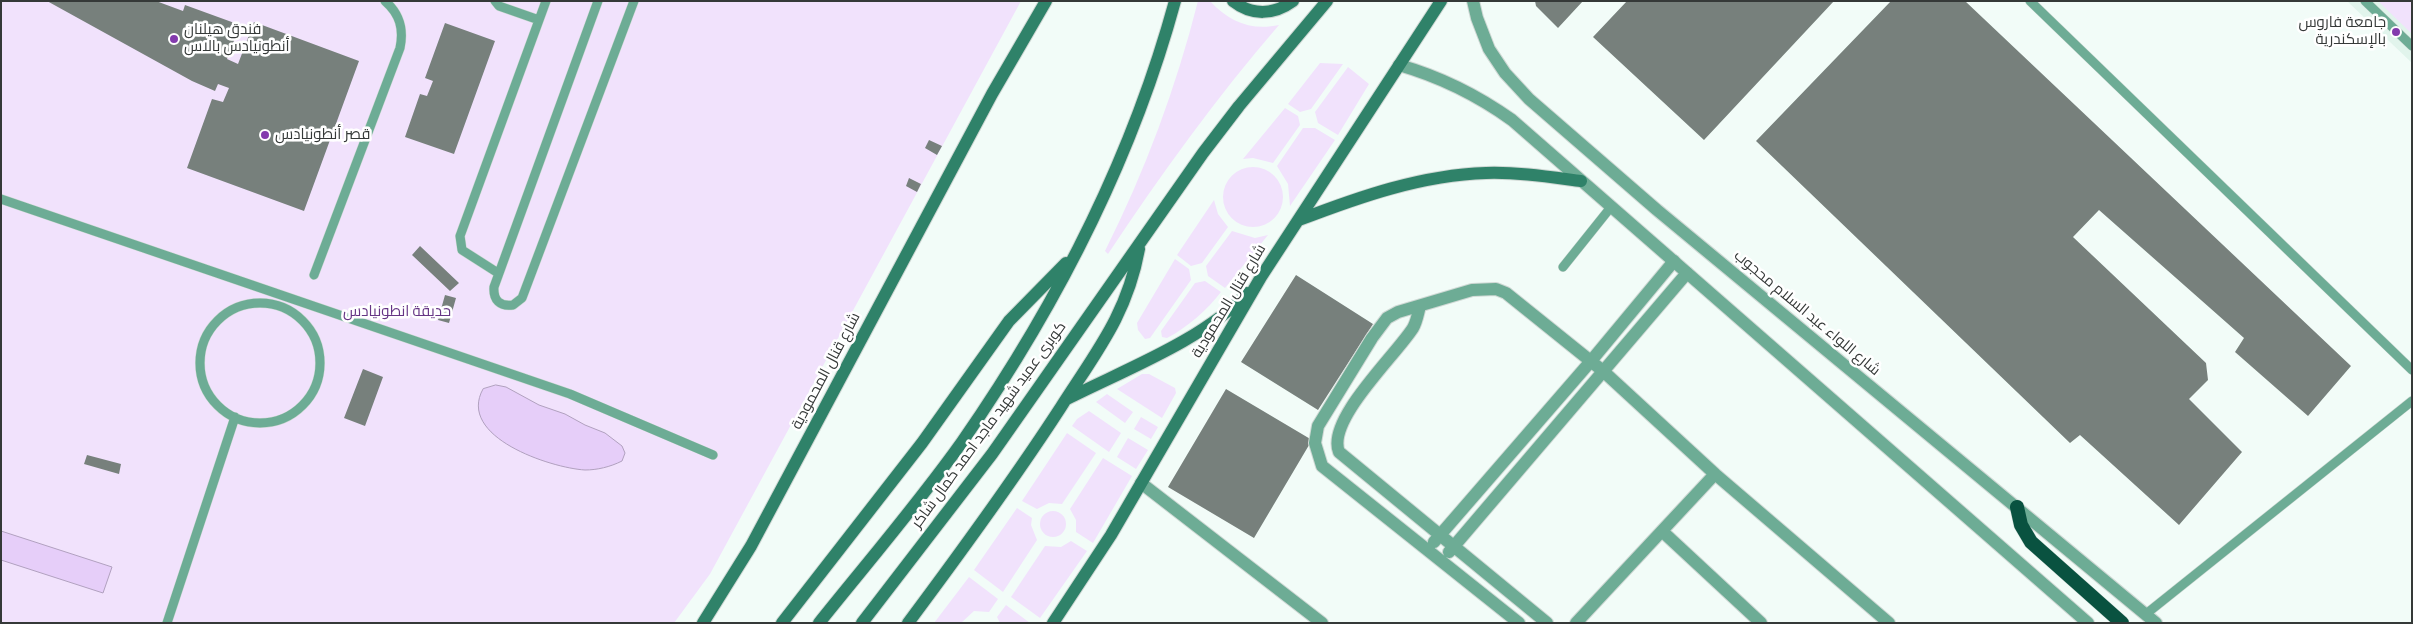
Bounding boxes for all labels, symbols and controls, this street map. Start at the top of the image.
place label: جامعة فاروس بالإسكندرية [2298,14,2386,49]
place label: فندق هيلنان أنطونيادس بالاس [184,21,290,56]
marker: جامعة فاروس بالإسكندرية [2390,26,2402,38]
marker: فندق هيلنان أنطونيادس بالاس [168,33,180,45]
place label: قصر أنطونيادس [275,126,370,144]
marker: قصر أنطونيادس [259,129,271,141]
street label: شارع قنال المحمودية [1188,241,1270,361]
street label: شارع اللواء عبد السلام محجوب [1730,246,1884,380]
park label: حديقة انطونيادس [343,303,451,321]
street label: شارع قنال المحمودية [788,310,864,432]
street label: كوبرى عميد شهيد ماجد احمد كمال شاكر [908,318,1070,532]

